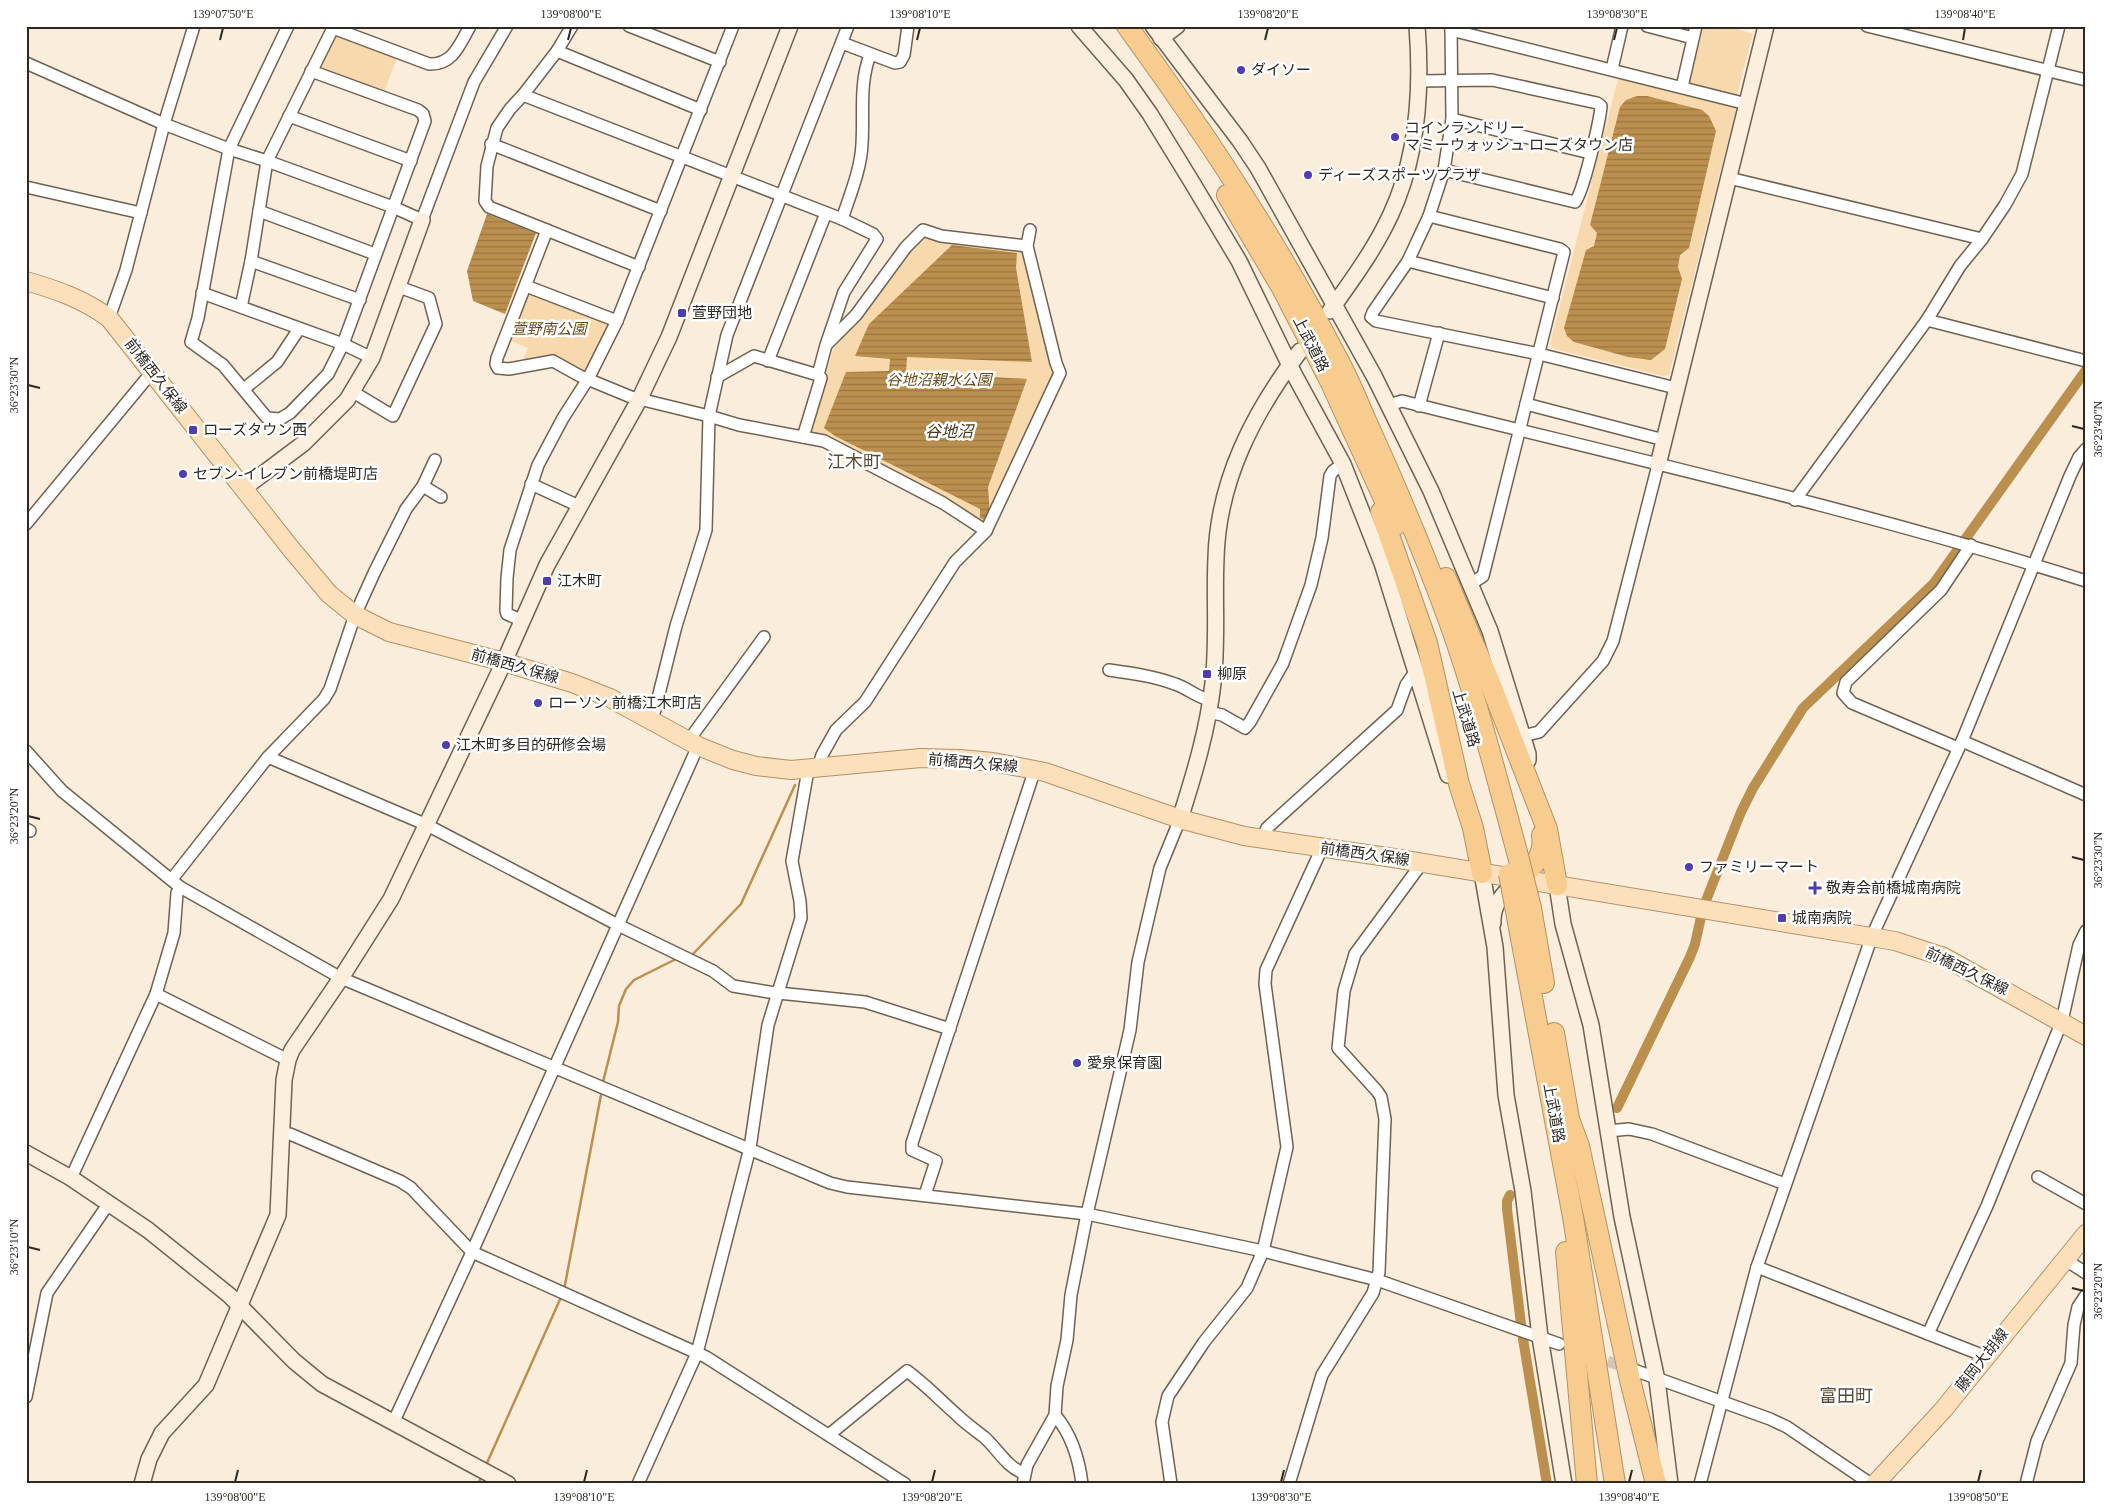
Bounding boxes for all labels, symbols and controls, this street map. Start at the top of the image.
text: 139°07'50"E [192,7,254,21]
text: 139°08'00"E [540,7,602,21]
text: 139°08'10"E [889,7,951,21]
text: 139°08'20"E [1237,7,1299,21]
text: 139°08'30"E [1586,7,1648,21]
text: 139°08'40"E [1934,7,1996,21]
place label: ダイソー [1251,62,1311,78]
marker: ダイソー [1235,64,1247,76]
place label: コインランドリー マミーウォッシュ ローズタウン店 [1405,120,1633,153]
marker: コインランドリー マミーウォッシュ ローズタウン店 [1389,131,1401,143]
place label: ディーズスポーツプラザ [1318,167,1481,183]
marker: ディーズスポーツプラザ [1302,169,1314,181]
place label: 萱野団地 [692,305,752,321]
marker: 萱野団地 [676,307,688,319]
street label: 上武道路 [1290,314,1332,374]
park label: 萱野南公園 [511,321,588,337]
street label: 前橋西久保線 [122,336,190,416]
text: 36°23'30"N [7,356,21,413]
park label: 谷地沼親水公園 [886,372,993,388]
text: 36°23'40"N [2091,400,2105,457]
place label: ローズタウン西 [203,422,307,438]
water label: 谷地沼 [925,423,975,440]
marker: ローズタウン西 [187,424,199,436]
district label: 江木町 [827,452,881,472]
place label: セブン-イレブン前橋堤町店 [193,466,378,482]
marker: セブン-イレブン前橋堤町店 [177,468,189,480]
place label: 江木町 [557,573,602,589]
marker: 江木町 [541,575,553,587]
street label: 前橋西久保線 [470,646,560,686]
place label: 柳原 [1217,666,1247,682]
marker: 柳原 [1201,668,1213,680]
street label: 上武道路 [1450,687,1482,749]
place label: ローソン 前橋江木町店 [548,695,702,711]
marker: ローソン 前橋江木町店 [532,697,544,709]
place label: 江木町多目的研修会場 [456,737,606,753]
marker: 江木町多目的研修会場 [440,739,452,751]
street label: 前橋西久保線 [927,751,1019,775]
text: 36°23'20"N [7,787,21,844]
text: 36°23'30"N [2091,831,2105,888]
street label: 前橋西久保線 [1319,840,1411,868]
place label: ファミリーマート [1699,859,1819,875]
marker: ファミリーマート [1683,861,1695,873]
place label: 敬寿会前橋城南病院 [1826,880,1961,896]
marker: 敬寿会前橋城南病院 [1808,881,1822,895]
place label: 城南病院 [1792,910,1852,926]
marker: 城南病院 [1776,912,1788,924]
street label: 前橋西久保線 [1923,944,2011,998]
place label: 愛泉保育園 [1087,1055,1162,1071]
marker: 愛泉保育園 [1071,1057,1083,1069]
street label: 上武道路 [1541,1082,1567,1144]
text: 36°23'10"N [7,1218,21,1275]
text: 36°23'20"N [2091,1262,2105,1319]
street label: 藤岡大胡線 [1953,1326,2011,1394]
district label: 富田町 [1819,1386,1873,1406]
text: 139°08'00"E [204,1490,266,1504]
text: 139°08'10"E [553,1490,615,1504]
text: 139°08'20"E [901,1490,963,1504]
text: 139°08'30"E [1250,1490,1312,1504]
text: 139°08'40"E [1598,1490,1660,1504]
text: 139°08'50"E [1947,1490,2009,1504]

